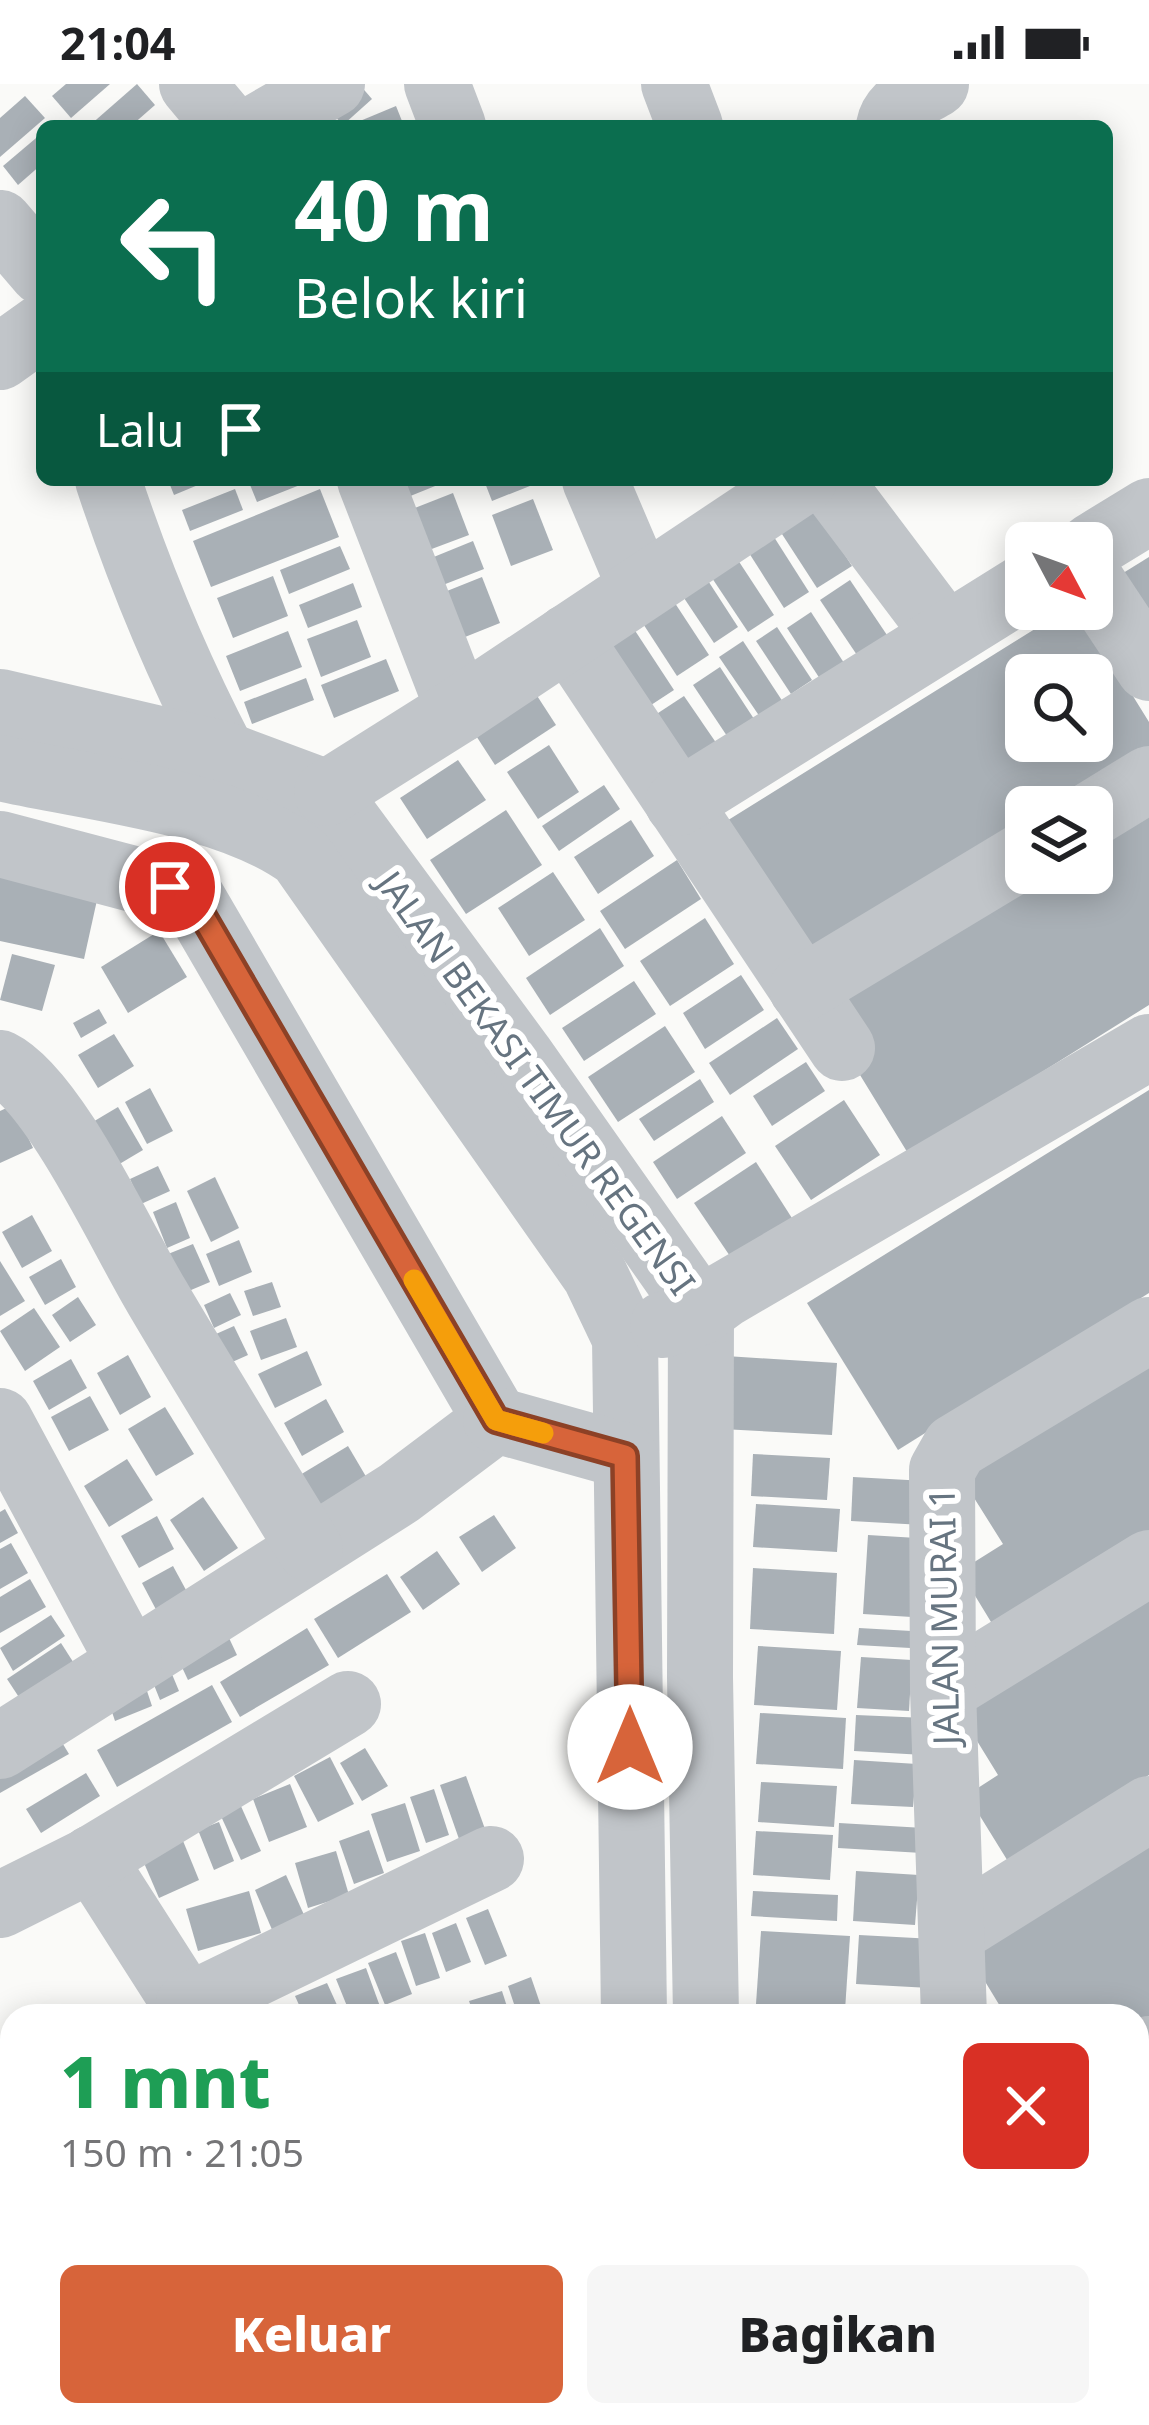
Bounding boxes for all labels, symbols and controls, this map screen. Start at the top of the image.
text: 21:04 [60,12,176,73]
text: 40 m [294,151,494,266]
icon: left [96,168,252,324]
text: Belok kiri [294,260,528,334]
icon: arrive [208,396,274,462]
text: Lalu [96,399,184,460]
north arrow [1005,522,1113,630]
map controls [1005,522,1113,894]
button: search [1005,654,1113,762]
button: layers [1005,786,1113,894]
pin [119,836,221,938]
icon: arrive [137,854,203,920]
street label: JALAN BEKASI TIMUR REGENSI [364,859,707,1304]
street label: JALAN MURAI 1 [917,1487,970,1748]
position arrow [567,1684,693,1810]
text: 1 mnt [60,2031,271,2129]
button: close [963,2043,1089,2169]
text: 150 m · 21:05 [60,2125,304,2178]
button: Keluar [60,2265,563,2403]
button: Bagikan [587,2265,1089,2403]

